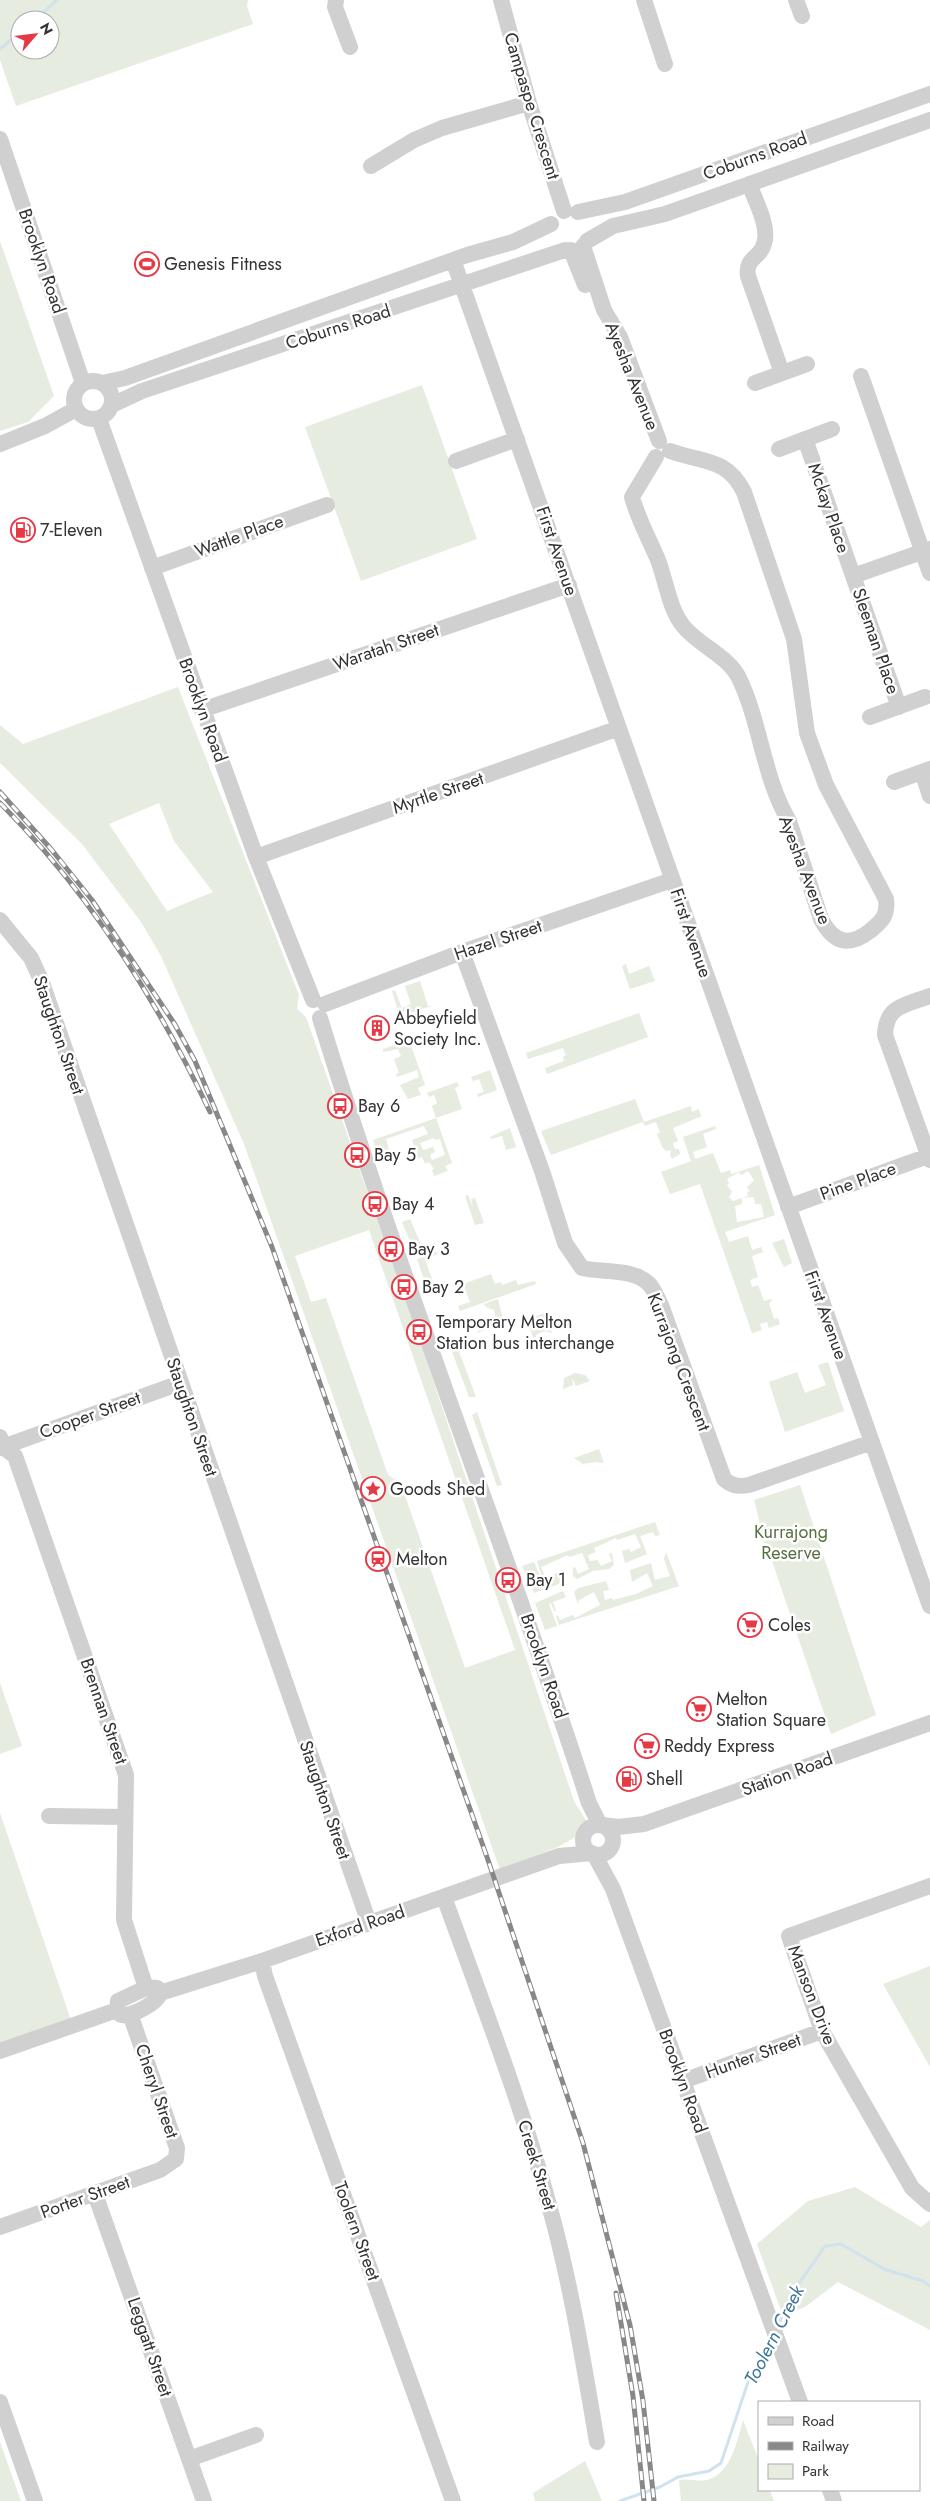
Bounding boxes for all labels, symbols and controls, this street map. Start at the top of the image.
north arrow [10,10,60,60]
text: N [35,19,58,39]
street label: Campaspe Crescent [497,29,567,183]
street label: Coburns Road [699,125,811,187]
street label: Brooklyn Road [12,205,72,317]
sports icon: Genesis Fitness [134,251,160,277]
place label: Genesis Fitness [164,251,282,277]
street label: Coburns Road [282,298,394,356]
street label: Ayesha Avenue [598,318,666,434]
street label: Mckay Place [801,460,857,556]
street label: First Avenue [530,503,584,599]
street label: Wattle Place [191,508,287,564]
fuel station icon: 7-Eleven [10,517,36,543]
place label: 7-Eleven [40,517,103,543]
street label: Sleeman Place [846,584,906,698]
street label: Waratah Street [330,617,443,677]
street label: Brooklyn Road [172,654,234,766]
street label: Myrtle Street [389,765,488,821]
street label: Ayesha Avenue [772,812,838,928]
street label: First Avenue [664,885,718,981]
street label: Hazel Street [451,913,546,967]
street label: Staughton Street [27,972,92,1098]
place label: Abbeyfield Society Inc. [394,1005,482,1052]
building icon: Abbeyfield Society Inc. [364,1015,390,1041]
bus stop icon: Bay 6 [327,1093,353,1119]
place label: Bay 6 [358,1093,400,1119]
bus stop icon: Bay 5 [344,1142,370,1168]
place label: Bay 5 [374,1142,416,1168]
street label: Pine Place [816,1155,900,1207]
bus stop icon: Bay 4 [362,1191,388,1217]
place label: Bay 4 [392,1191,434,1217]
bus stop icon: Bay 3 [378,1236,404,1262]
place label: Bay 3 [408,1236,450,1262]
street label: First Avenue [798,1267,854,1363]
bus stop icon: Bay 2 [391,1274,417,1300]
place label: Bay 2 [422,1274,464,1300]
street label: Kurrajong Crescent [641,1289,718,1435]
place label: Temporary Melton Station bus interchange [436,1309,614,1356]
bus stop icon: Temporary Melton Station bus interchange [406,1319,432,1345]
street label: Staughton Street [160,1354,225,1480]
street label: Cooper Street [36,1384,145,1445]
place icon: Goods Shed [360,1476,386,1502]
place label: Goods Shed [390,1476,485,1502]
park label: Kurrajong Reserve [754,1519,828,1566]
station icon: Melton [365,1546,391,1572]
place label: Melton [396,1546,448,1572]
bus stop icon: Bay 1 [495,1567,521,1593]
place label: Bay 1 [526,1567,566,1593]
street label: Brooklyn Road [514,1610,574,1722]
supermarket icon: Coles [737,1612,763,1638]
place label: Coles [768,1612,811,1638]
street label: Brennan Street [74,1654,135,1768]
place label: Melton Station Square [716,1686,826,1733]
supermarket icon: Melton Station Square [686,1696,712,1722]
supermarket icon: Reddy Express [634,1733,660,1759]
place label: Reddy Express [664,1733,775,1759]
street label: Staughton Street [293,1737,358,1863]
street label: Station Road [738,1745,836,1803]
fuel station icon: Shell [616,1766,642,1792]
place label: Shell [646,1766,683,1792]
street label: Exford Road [312,1899,408,1953]
street label: Manson Drive [781,1941,843,2049]
street label: Brooklyn Road [652,2025,714,2137]
street label: Hunter Street [702,2026,805,2085]
street label: Cheryl Street [129,2040,185,2142]
street label: Creek Street [511,2117,563,2214]
street label: Porter Street [37,2169,134,2225]
street label: Toolern Street [327,2178,387,2285]
water label: Toolern Creek [737,2280,811,2389]
street label: Leggatt Street [121,2294,179,2401]
legend [758,2401,920,2491]
text: Road [802,2410,834,2432]
text: Railway [802,2435,849,2457]
text: Park [802,2460,829,2482]

